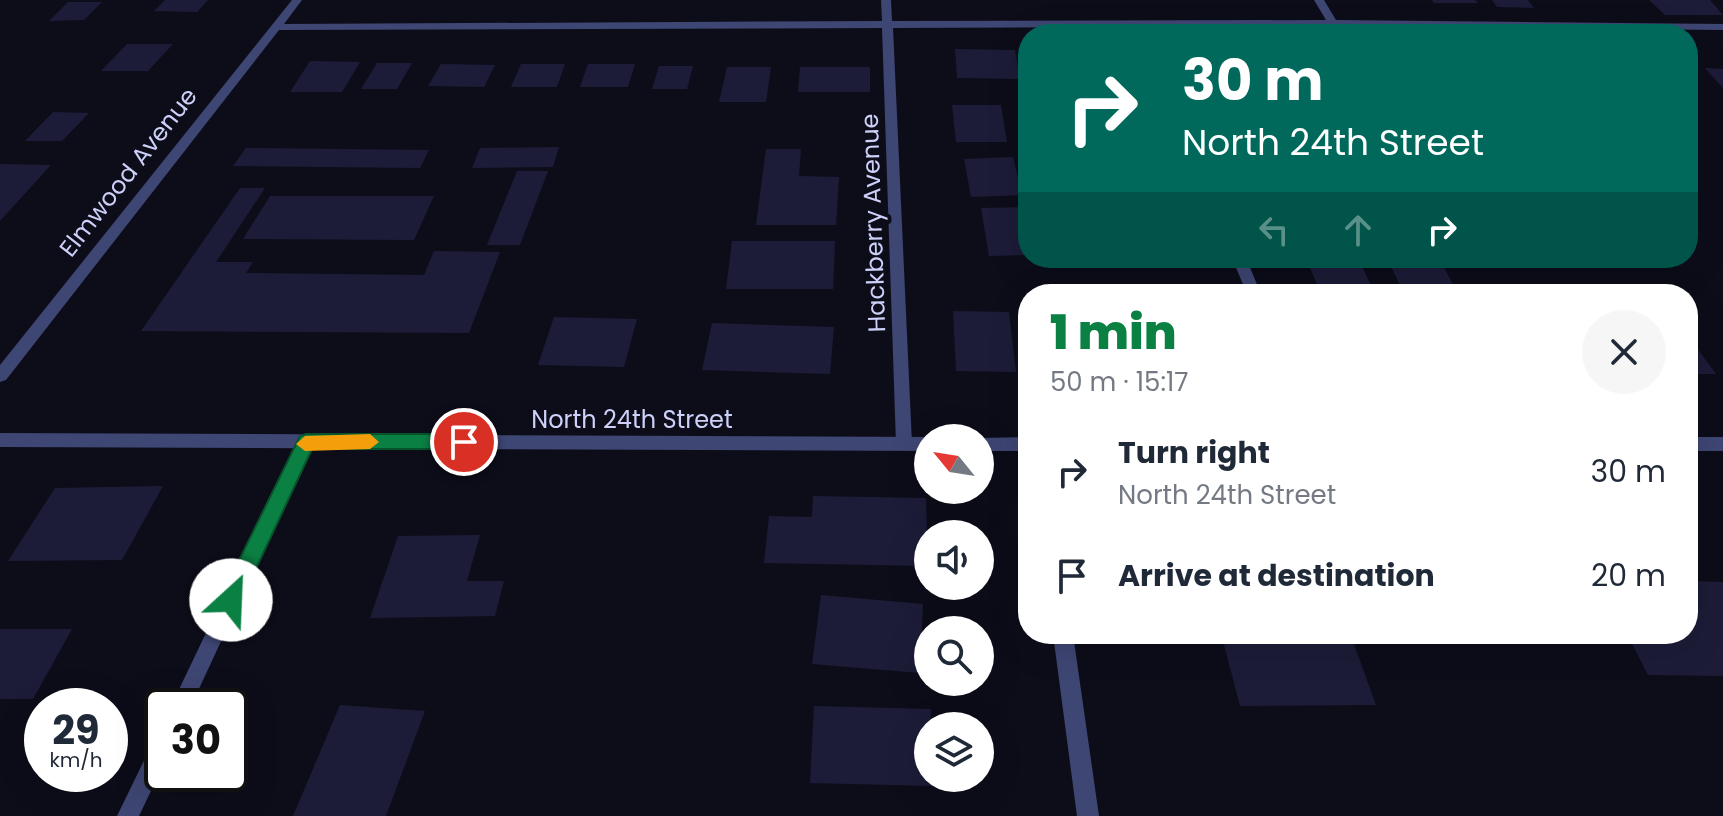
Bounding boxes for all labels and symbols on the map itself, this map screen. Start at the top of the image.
street label: Elmwood Avenue [52,81,204,263]
street label: Hackberry Avenue [853,113,893,333]
street label: North 24th Street [531,403,733,436]
pin [430,408,498,476]
north arrow [914,424,994,504]
position arrow [189,558,273,642]
speed limit sign: 30 [144,688,248,792]

